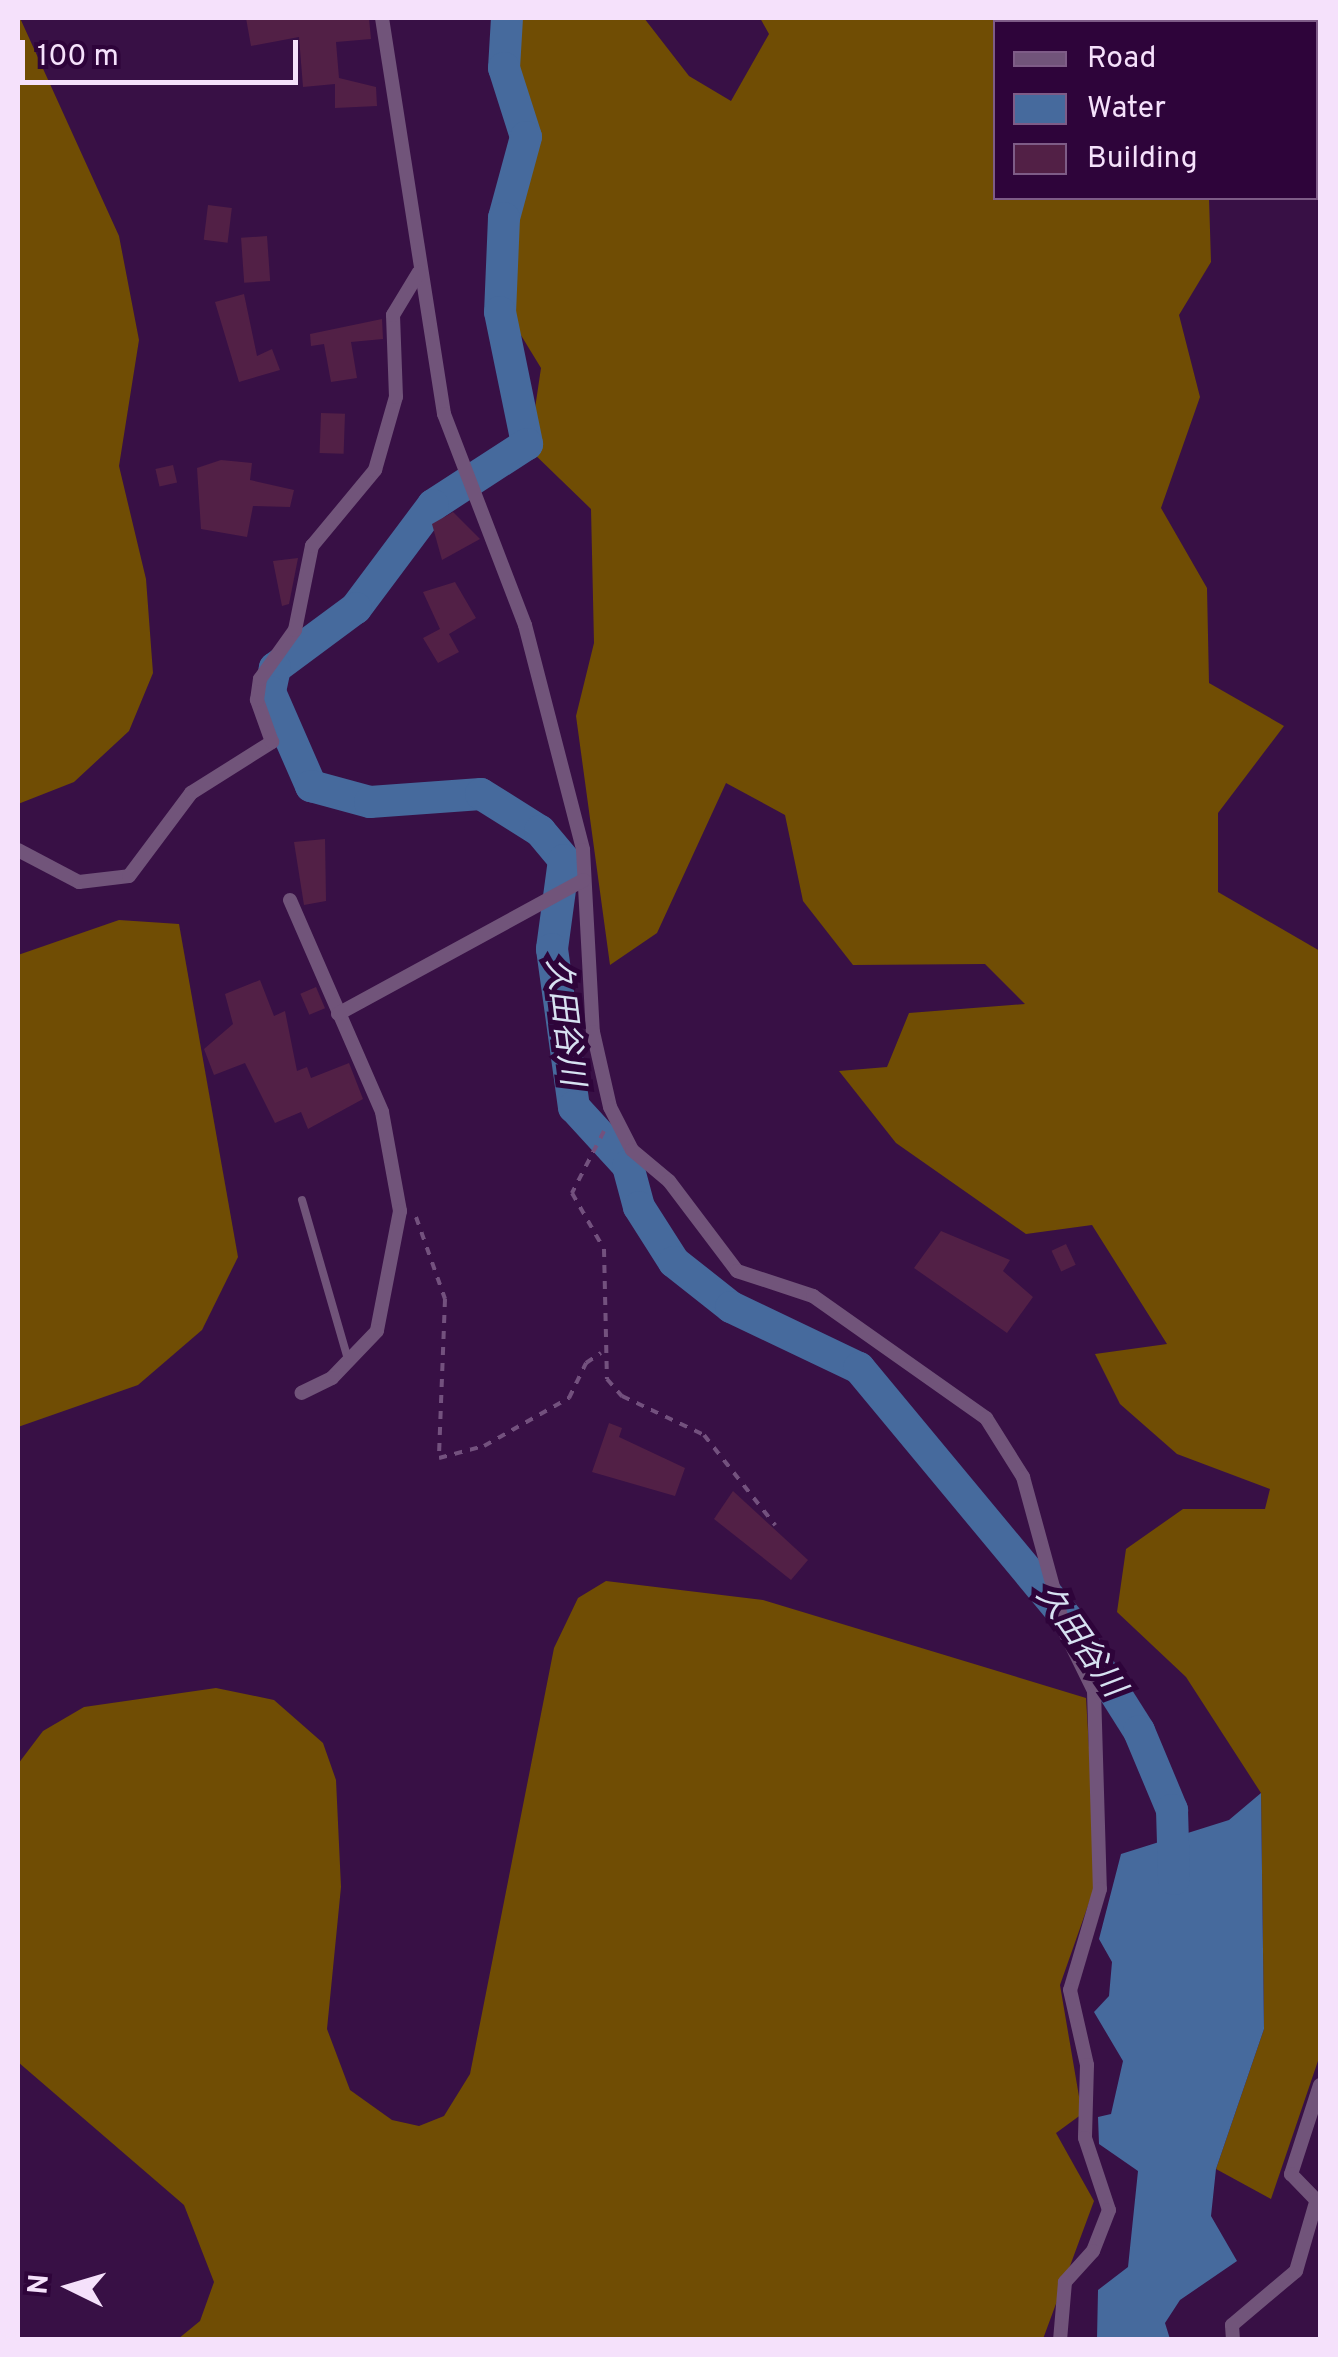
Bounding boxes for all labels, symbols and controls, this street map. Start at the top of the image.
scale bar [25,20,302,82]
legend [993,20,1318,200]
text: 100 m [37,39,119,76]
text: Road [1087,41,1156,78]
text: Water [1087,91,1166,128]
text: Building [1087,141,1198,178]
water label: 久田谷川 [536,956,590,1088]
water label: 久田谷川 [1027,1579,1131,1705]
north arrow [20,2237,120,2337]
text: N [21,2273,59,2296]

